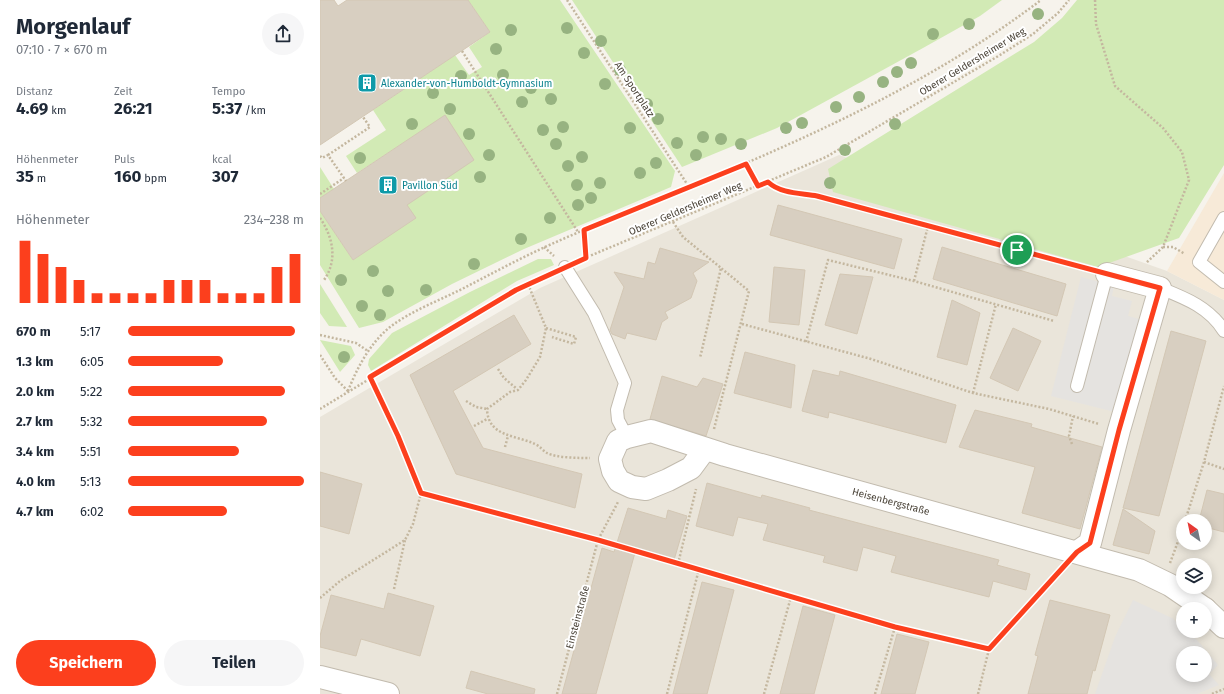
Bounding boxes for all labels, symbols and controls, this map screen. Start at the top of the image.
text: Morgenlauf [16,13,130,40]
button: share [262,13,304,55]
street label: Oberer Geldersheimer Weg [917,25,1028,98]
text: 07:10 · 7 × 670 m [16,42,107,57]
street label: Am Sportplatz [612,59,657,120]
building icon: Alexander-von-Humboldt-Gymnasium [356,72,378,94]
place label: Alexander-von-Humboldt-Gymnasium [381,78,552,90]
text: Distanz [16,85,52,98]
text: Zeit [114,85,133,98]
text: Tempo [212,85,245,98]
text: 4.69 [16,98,48,119]
text: 26:21 [114,98,153,119]
text: 5:37 [212,98,242,119]
text: km [48,104,66,117]
text: /km [242,104,266,117]
text: Höhenmeter [16,153,78,166]
text: Puls [114,153,135,166]
text: kcal [212,153,232,166]
text: 35 [16,166,34,187]
text: 160 [114,166,141,187]
text: 307 [212,166,238,187]
text: m [34,172,46,185]
text: bpm [141,172,167,185]
building icon: Pavillon Süd [377,174,399,196]
street label: Oberer Geldersheimer Weg [627,179,745,238]
place label: Pavillon Süd [402,180,458,192]
text: Höhenmeter [16,212,90,227]
text: 234–238 m [244,212,304,227]
pin [1000,233,1034,267]
icon: arrive [1006,239,1028,261]
text: 670 m [16,324,51,339]
text: 5:17 [80,324,101,339]
text: 1.3 km [16,354,53,369]
text: 6:05 [80,354,104,369]
text: 2.0 km [16,384,55,399]
text: 5:22 [80,384,103,399]
text: 2.7 km [16,414,53,429]
text: 5:32 [80,414,103,429]
text: 3.4 km [16,444,54,459]
text: 5:51 [80,444,101,459]
text: 4.0 km [16,474,55,489]
text: 5:13 [80,474,101,489]
street label: Heisenbergstraße [851,486,931,518]
text: 4.7 km [16,504,54,519]
text: 6:02 [80,504,104,519]
north arrow [1176,514,1212,550]
map controls [1176,514,1212,682]
button: layers [1176,558,1212,594]
street label: Einsteinstraße [564,584,592,650]
button: + [1176,602,1212,638]
button: Speichern [16,640,156,686]
button: Teilen [164,640,304,686]
button: − [1176,646,1212,682]

